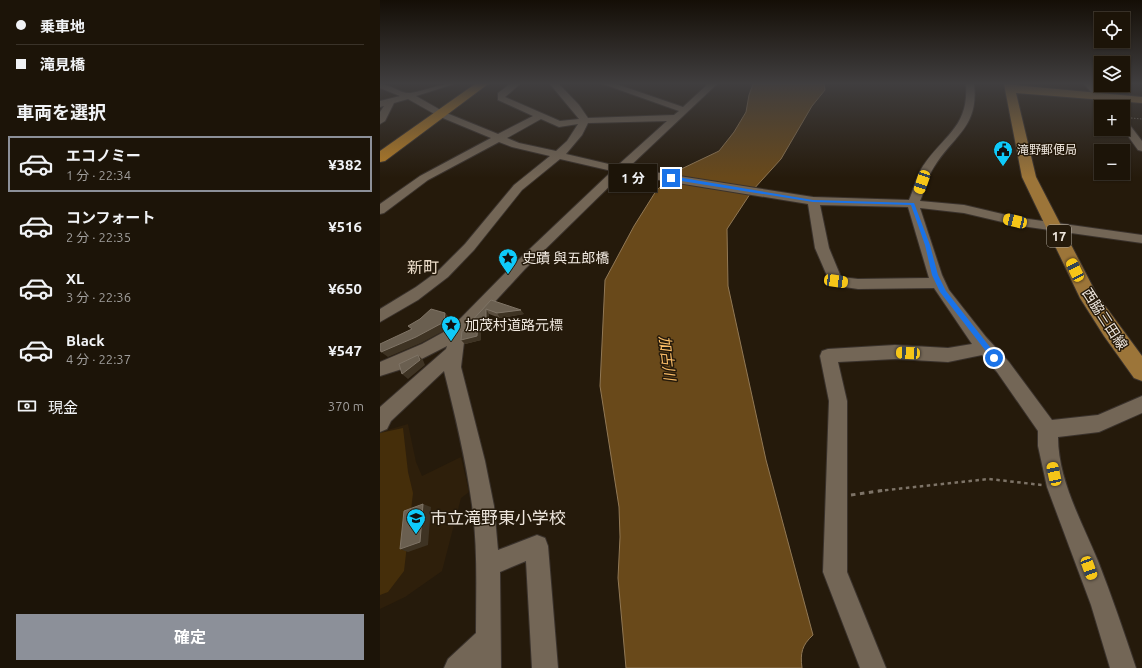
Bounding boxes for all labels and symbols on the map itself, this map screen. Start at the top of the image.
public building icon: 滝野郵便局 [992,139,1014,167]
place label: 滝野郵便局 [1017,143,1077,156]
callout: 1 分 [609,164,657,192]
route end [662,169,680,187]
car [912,169,932,195]
car [1002,212,1028,230]
road number: 17 [1047,225,1071,247]
place icon: 史蹟 與五郎橋 [497,247,519,275]
place label: 史蹟 與五郎橋 [522,250,609,266]
car [1064,257,1086,283]
district label: 新町 [407,258,439,276]
car [823,273,849,289]
street label: 西脇三田線 [1079,285,1131,353]
place icon: 加茂村道路元標 [440,314,462,342]
place label: 加茂村道路元標 [465,317,563,333]
water label: 加古川 [656,335,679,383]
car [896,346,920,360]
route start [985,349,1003,367]
car [1046,461,1062,487]
school or university icon: 市立滝野東小学校 [405,507,427,535]
place label: 市立滝野東小学校 [430,508,566,527]
car [1079,555,1099,581]

